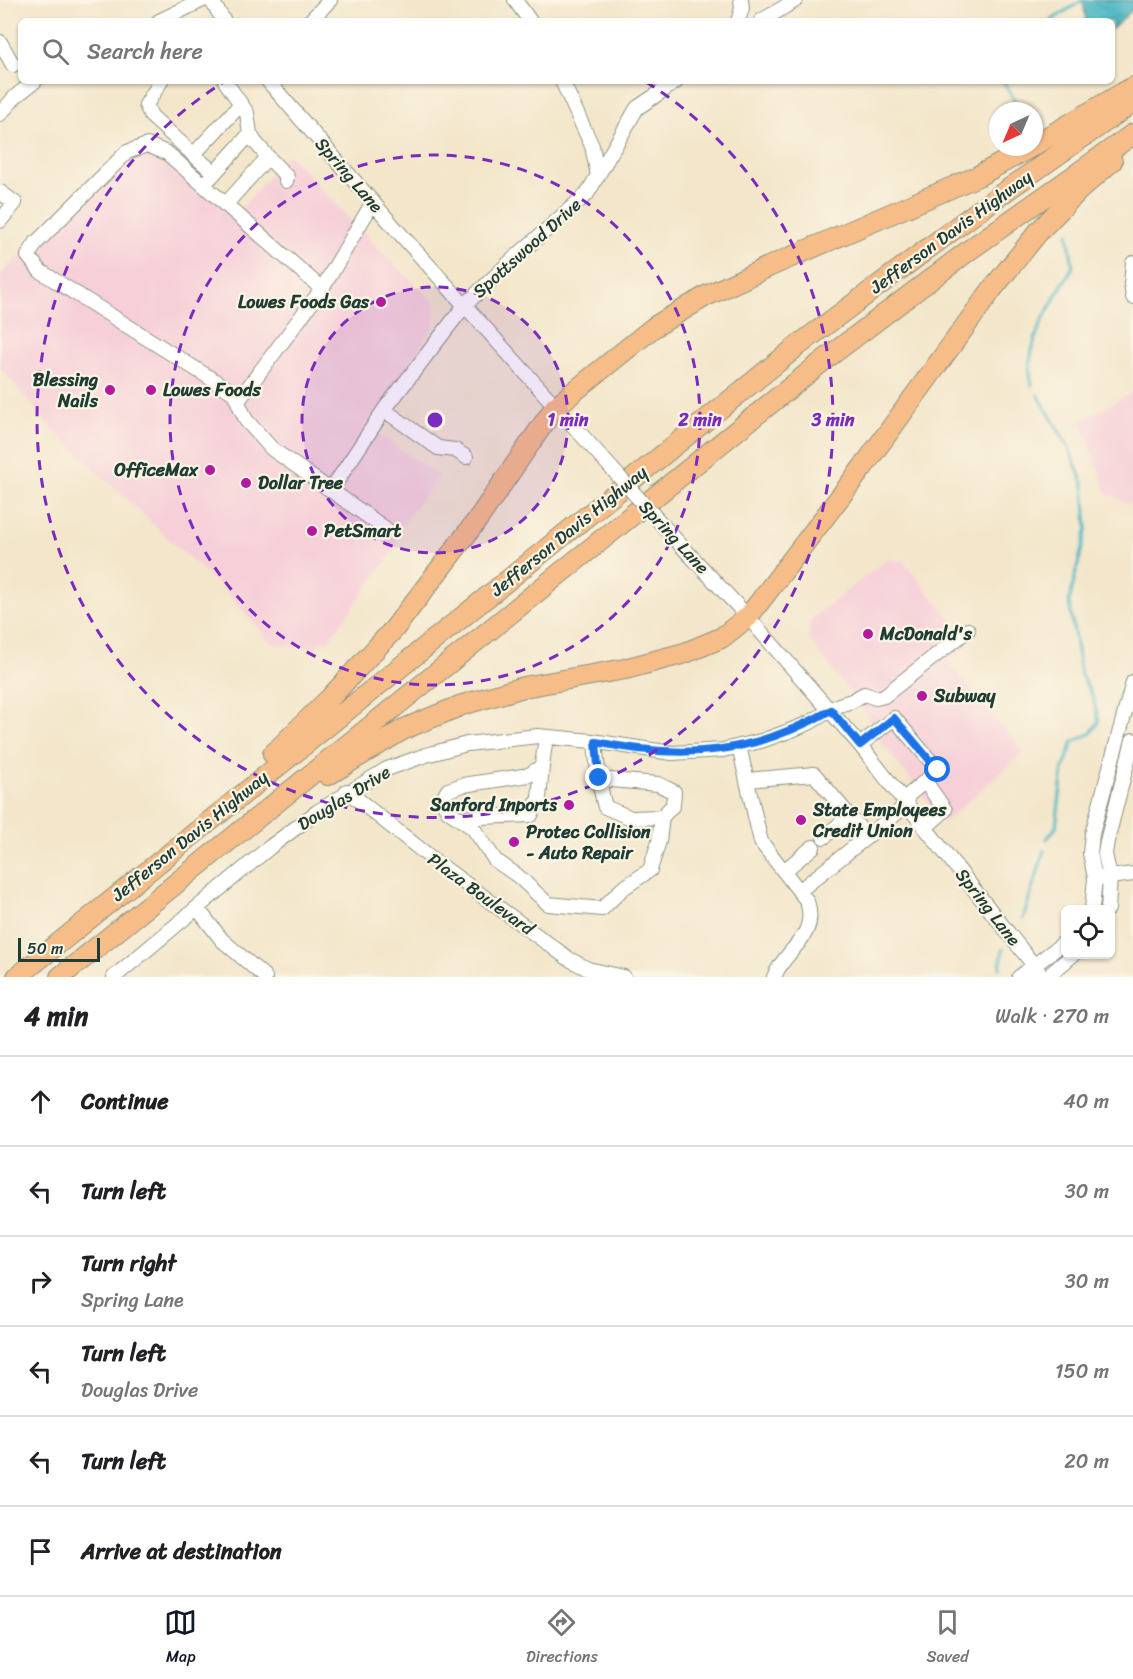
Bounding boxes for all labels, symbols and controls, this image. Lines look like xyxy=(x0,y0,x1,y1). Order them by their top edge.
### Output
search box xyxy=(18,18,1115,84)
text: Search here xyxy=(87,32,203,71)
icon: search xyxy=(39,35,72,68)
north arrow xyxy=(989,102,1043,156)
street label: Spring Lane xyxy=(307,130,392,221)
street label: Jefferson Davis Highway xyxy=(862,161,1040,303)
street label: Spottswood Drive xyxy=(465,190,589,306)
place label: Lowes Foods Gas xyxy=(238,286,370,318)
marker: Lowes Foods Gas xyxy=(374,295,388,309)
place label: Blessing Nails xyxy=(33,364,99,417)
place label: Lowes Foods xyxy=(163,374,261,406)
marker: Blessing Nails xyxy=(103,383,117,397)
marker: Lowes Foods xyxy=(144,383,158,397)
text: 1 min xyxy=(548,404,589,436)
text: 2 min xyxy=(677,404,722,436)
text: 3 min xyxy=(810,404,855,436)
centre of rings xyxy=(425,410,445,430)
place label: OfficeMax xyxy=(114,454,199,486)
street label: Jefferson Davis Highway xyxy=(482,457,655,605)
marker: OfficeMax xyxy=(203,463,217,477)
place label: Dollar Tree xyxy=(258,467,344,499)
marker: Dollar Tree xyxy=(239,476,253,490)
street label: Spring Lane xyxy=(631,492,717,582)
place label: PetSmart xyxy=(324,515,402,547)
marker: PetSmart xyxy=(305,524,319,538)
place label: McDonald's xyxy=(879,618,973,650)
marker: McDonald's xyxy=(861,627,875,641)
place label: Subway xyxy=(933,680,996,712)
marker: Subway xyxy=(915,689,929,703)
street label: Douglas Drive xyxy=(291,756,397,840)
route start xyxy=(924,756,950,782)
street label: Jefferson Davis Highway xyxy=(103,762,276,910)
route end xyxy=(585,764,611,790)
place label: Sanford Inports xyxy=(429,789,558,821)
place label: State Employees Credit Union xyxy=(812,794,947,847)
marker: Sanford Inports xyxy=(562,798,576,812)
marker: State Employees Credit Union xyxy=(794,813,808,827)
place label: Protec Collision - Auto Repair xyxy=(526,816,651,869)
marker: Protec Collision - Auto Repair xyxy=(507,835,521,849)
street label: Plaza Boulevard xyxy=(421,844,543,945)
street label: Spring Lane xyxy=(947,861,1029,954)
map controls xyxy=(1061,905,1115,959)
button: locate xyxy=(1061,905,1115,959)
text: 50 m xyxy=(27,934,63,963)
scale bar xyxy=(18,935,100,962)
text: 4 min xyxy=(24,993,88,1039)
text: Walk · 270 m xyxy=(995,999,1109,1034)
text: Continue xyxy=(81,1082,169,1121)
text: 40 m xyxy=(1063,1084,1109,1119)
icon: ahead xyxy=(24,1085,57,1118)
text: Turn left xyxy=(81,1172,166,1211)
text: 30 m xyxy=(1065,1174,1109,1209)
icon: left xyxy=(24,1175,57,1208)
text: Turn right xyxy=(81,1244,176,1283)
text: 30 m xyxy=(1065,1264,1109,1299)
icon: right xyxy=(24,1265,57,1298)
text: Spring Lane xyxy=(81,1283,184,1318)
text: Turn left xyxy=(81,1334,166,1373)
text: 150 m xyxy=(1055,1354,1109,1389)
icon: left xyxy=(24,1355,57,1388)
text: Douglas Drive xyxy=(81,1373,198,1408)
text: Turn left xyxy=(81,1442,166,1481)
text: 20 m xyxy=(1064,1444,1109,1479)
icon: left xyxy=(24,1445,57,1478)
text: Arrive at destination xyxy=(81,1532,282,1571)
icon: arrive xyxy=(24,1535,57,1568)
tab: Map xyxy=(164,1606,197,1671)
tab: Directions xyxy=(526,1606,598,1671)
tab: Saved xyxy=(926,1606,969,1671)

